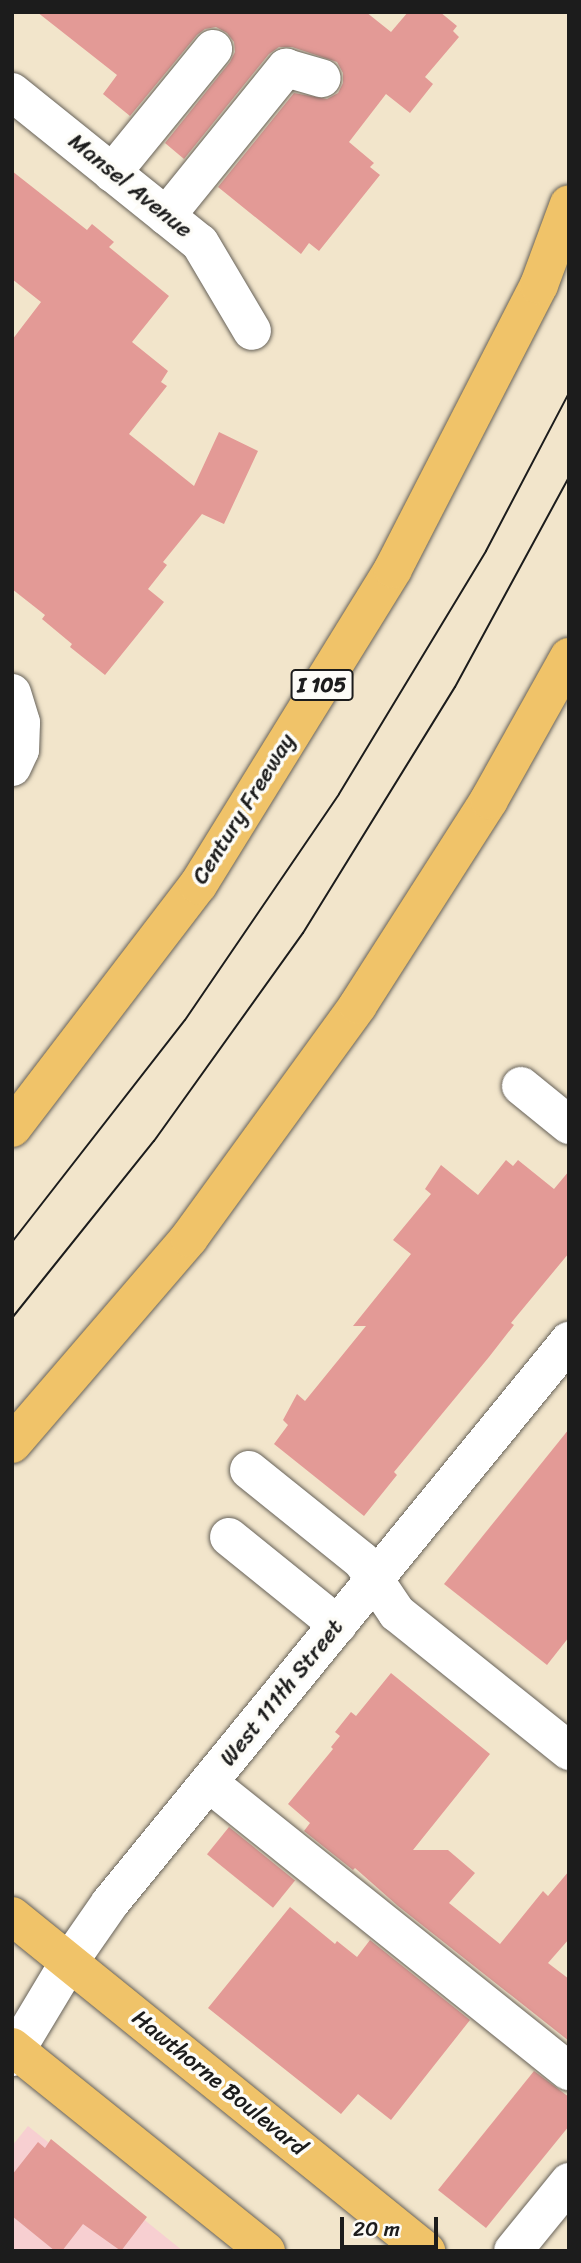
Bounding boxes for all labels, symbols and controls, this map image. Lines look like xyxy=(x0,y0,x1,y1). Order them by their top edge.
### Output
street label: Mansel Avenue xyxy=(63,128,197,244)
road number: I 105 xyxy=(290,668,354,702)
street label: Century Freeway xyxy=(186,728,302,890)
street label: West 111th Street xyxy=(214,1614,350,1772)
street label: Hawthorne Boulevard xyxy=(126,2004,312,2162)
scale bar xyxy=(343,2204,441,2248)
text: 20 m xyxy=(353,2210,400,2248)

